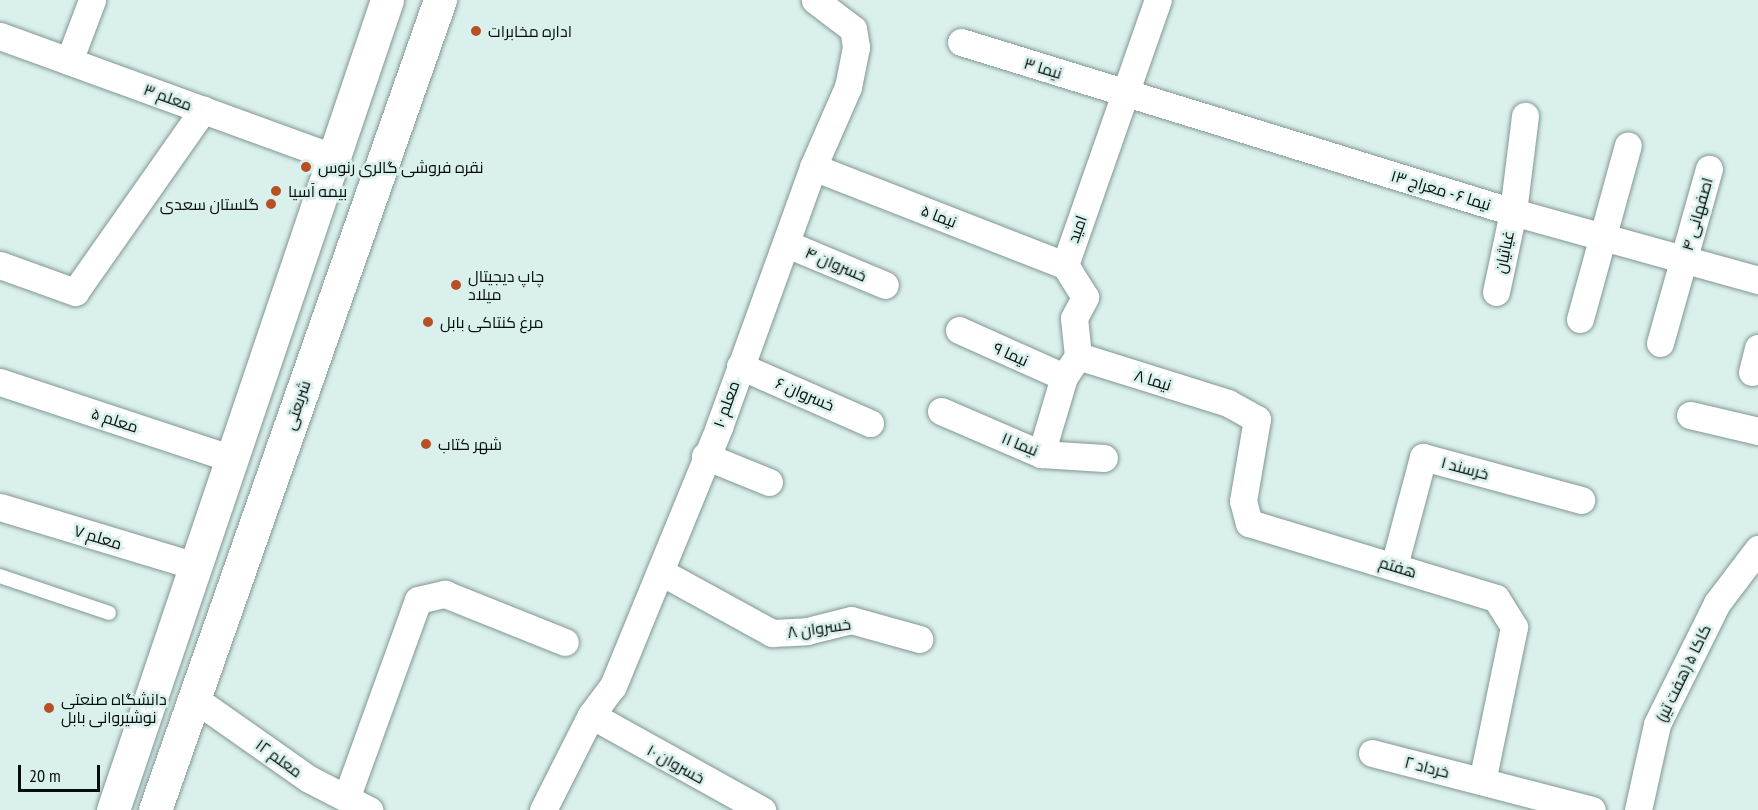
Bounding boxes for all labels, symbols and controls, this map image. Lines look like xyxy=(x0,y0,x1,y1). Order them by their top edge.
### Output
place label: اداره مخابرات xyxy=(488,21,572,41)
marker: اداره مخابرات xyxy=(469,24,483,38)
street label: نیما ۳ xyxy=(1022,53,1064,83)
street label: معلم ۳ xyxy=(141,79,195,115)
place label: نقره فروشی گالری رنوس xyxy=(318,157,484,177)
marker: نقره فروشی گالری رنوس xyxy=(299,160,313,174)
street label: نیما ۶ - معراج ۱۳ xyxy=(1388,165,1494,215)
street label: اصفهانی ۴ xyxy=(1677,175,1717,253)
place label: بیمه آسیا xyxy=(288,181,347,201)
marker: بیمه آسیا xyxy=(269,184,283,198)
place label: گلستان سعدی xyxy=(160,194,259,214)
marker: گلستان سعدی xyxy=(264,197,278,211)
street label: نیما ۵ xyxy=(918,200,960,232)
street label: امید xyxy=(1063,213,1091,245)
street label: غیاثیان xyxy=(1490,229,1518,275)
street label: خسروان ۴ xyxy=(802,242,870,286)
place label: چاپ دیجیتال میلاد xyxy=(468,266,544,304)
marker: چاپ دیجیتال میلاد xyxy=(449,278,463,292)
place label: مرغ کنتاکی بابل xyxy=(440,312,543,332)
marker: مرغ کنتاکی بابل xyxy=(421,315,435,329)
street label: نیما ۹ xyxy=(991,338,1031,370)
street label: نیما ۸ xyxy=(1132,365,1174,395)
street label: خسروان ۶ xyxy=(773,373,837,415)
street label: شریعتی xyxy=(280,378,314,432)
street label: معلم ۱۰ xyxy=(709,378,743,430)
street label: معلم ۵ xyxy=(89,403,141,437)
street label: نیما ۱۱ xyxy=(999,428,1041,460)
place label: شهر کتاب xyxy=(438,434,502,454)
marker: شهر کتاب xyxy=(419,437,433,451)
street label: خرسند ۱ xyxy=(1439,452,1491,484)
street label: معلم ۷ xyxy=(72,521,124,553)
street label: هفتم xyxy=(1377,552,1419,582)
street label: خسروان ۸ xyxy=(786,614,852,642)
street label: کاکا ۵ (هفت تیر) xyxy=(1651,621,1715,725)
place label: دانشگاه صنعتی نوشیروانی بابل xyxy=(61,689,167,727)
marker: دانشگاه صنعتی نوشیروانی بابل xyxy=(42,701,56,715)
street label: معلم ۱۲ xyxy=(252,735,306,781)
street label: خسروان ۱۰ xyxy=(644,740,708,788)
street label: خرداد ۲ xyxy=(1403,752,1451,782)
scale bar xyxy=(21,753,104,791)
text: 20 m xyxy=(29,764,61,787)

